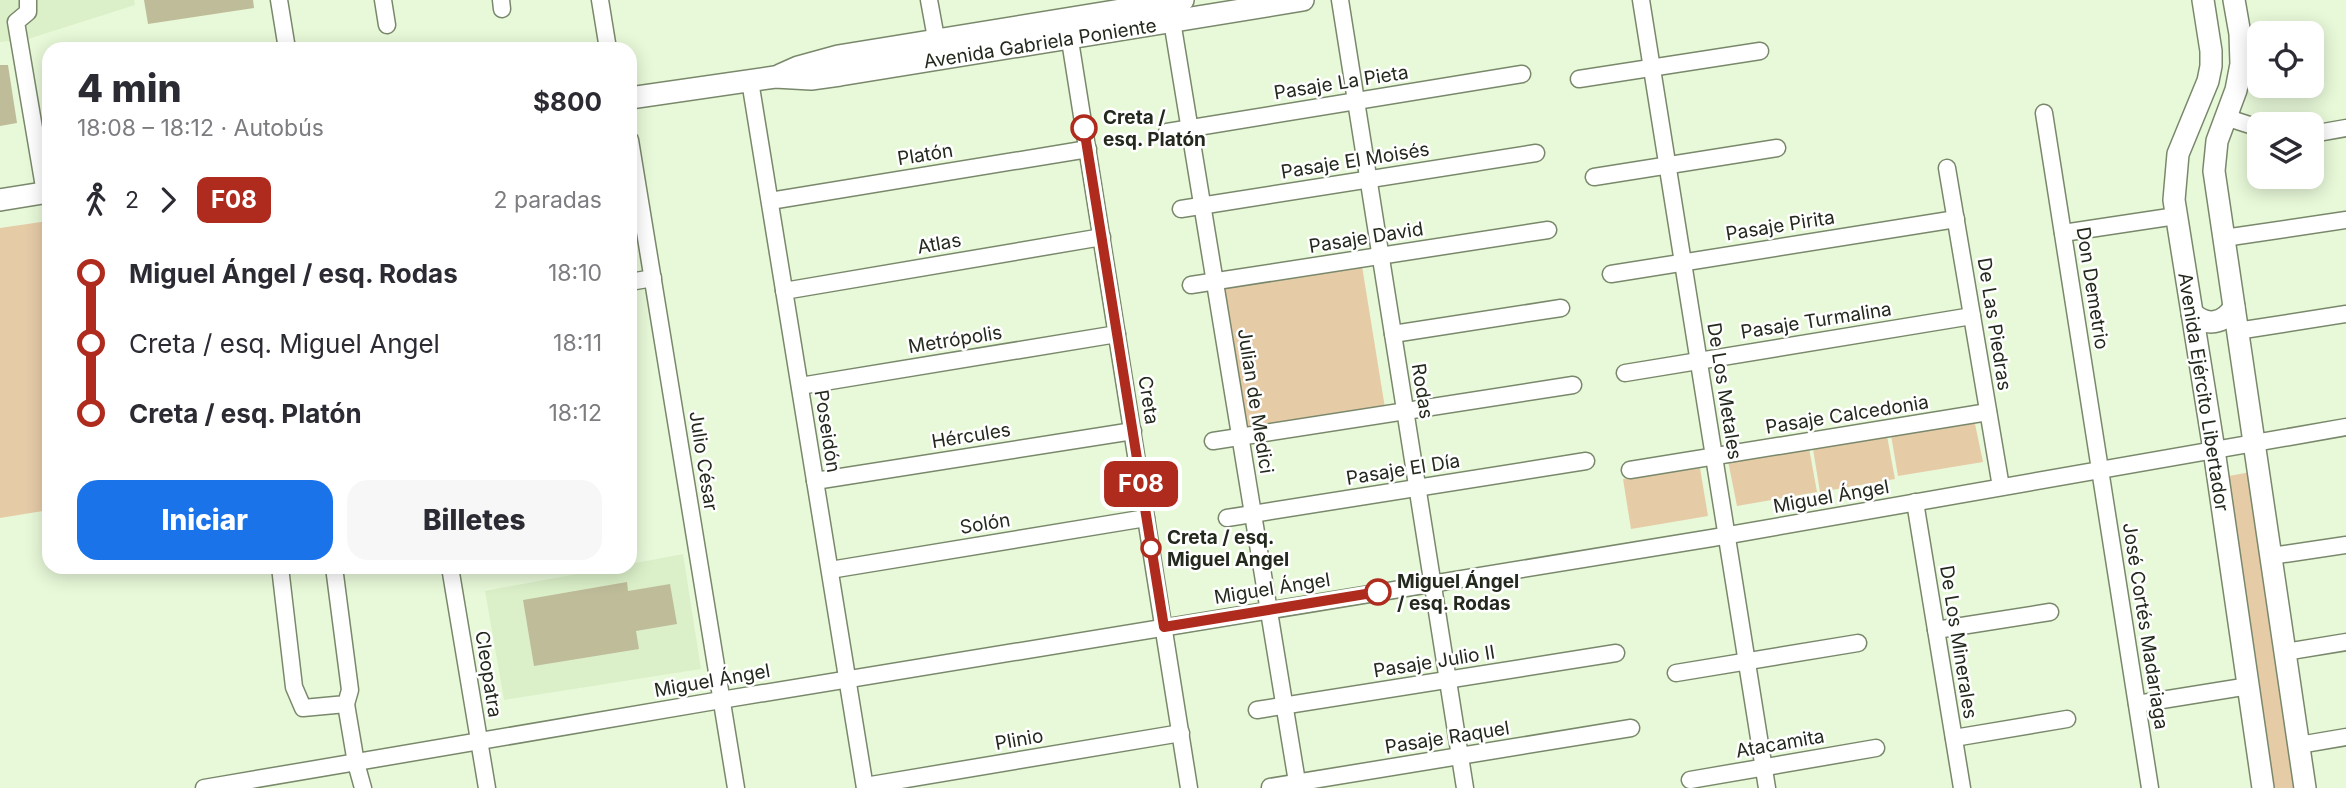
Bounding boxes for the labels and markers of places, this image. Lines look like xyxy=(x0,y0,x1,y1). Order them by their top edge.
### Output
place label: Creta / esq. Platón xyxy=(1103,106,1206,151)
marker: Creta / esq. Platón xyxy=(1071,115,1097,141)
place label: Creta / esq. Miguel Angel xyxy=(1167,526,1289,571)
marker: Creta / esq. Miguel Angel xyxy=(1141,538,1161,558)
place label: Miguel Ángel / esq. Rodas xyxy=(1397,570,1519,615)
marker: Miguel Ángel / esq. Rodas xyxy=(1365,579,1391,605)

